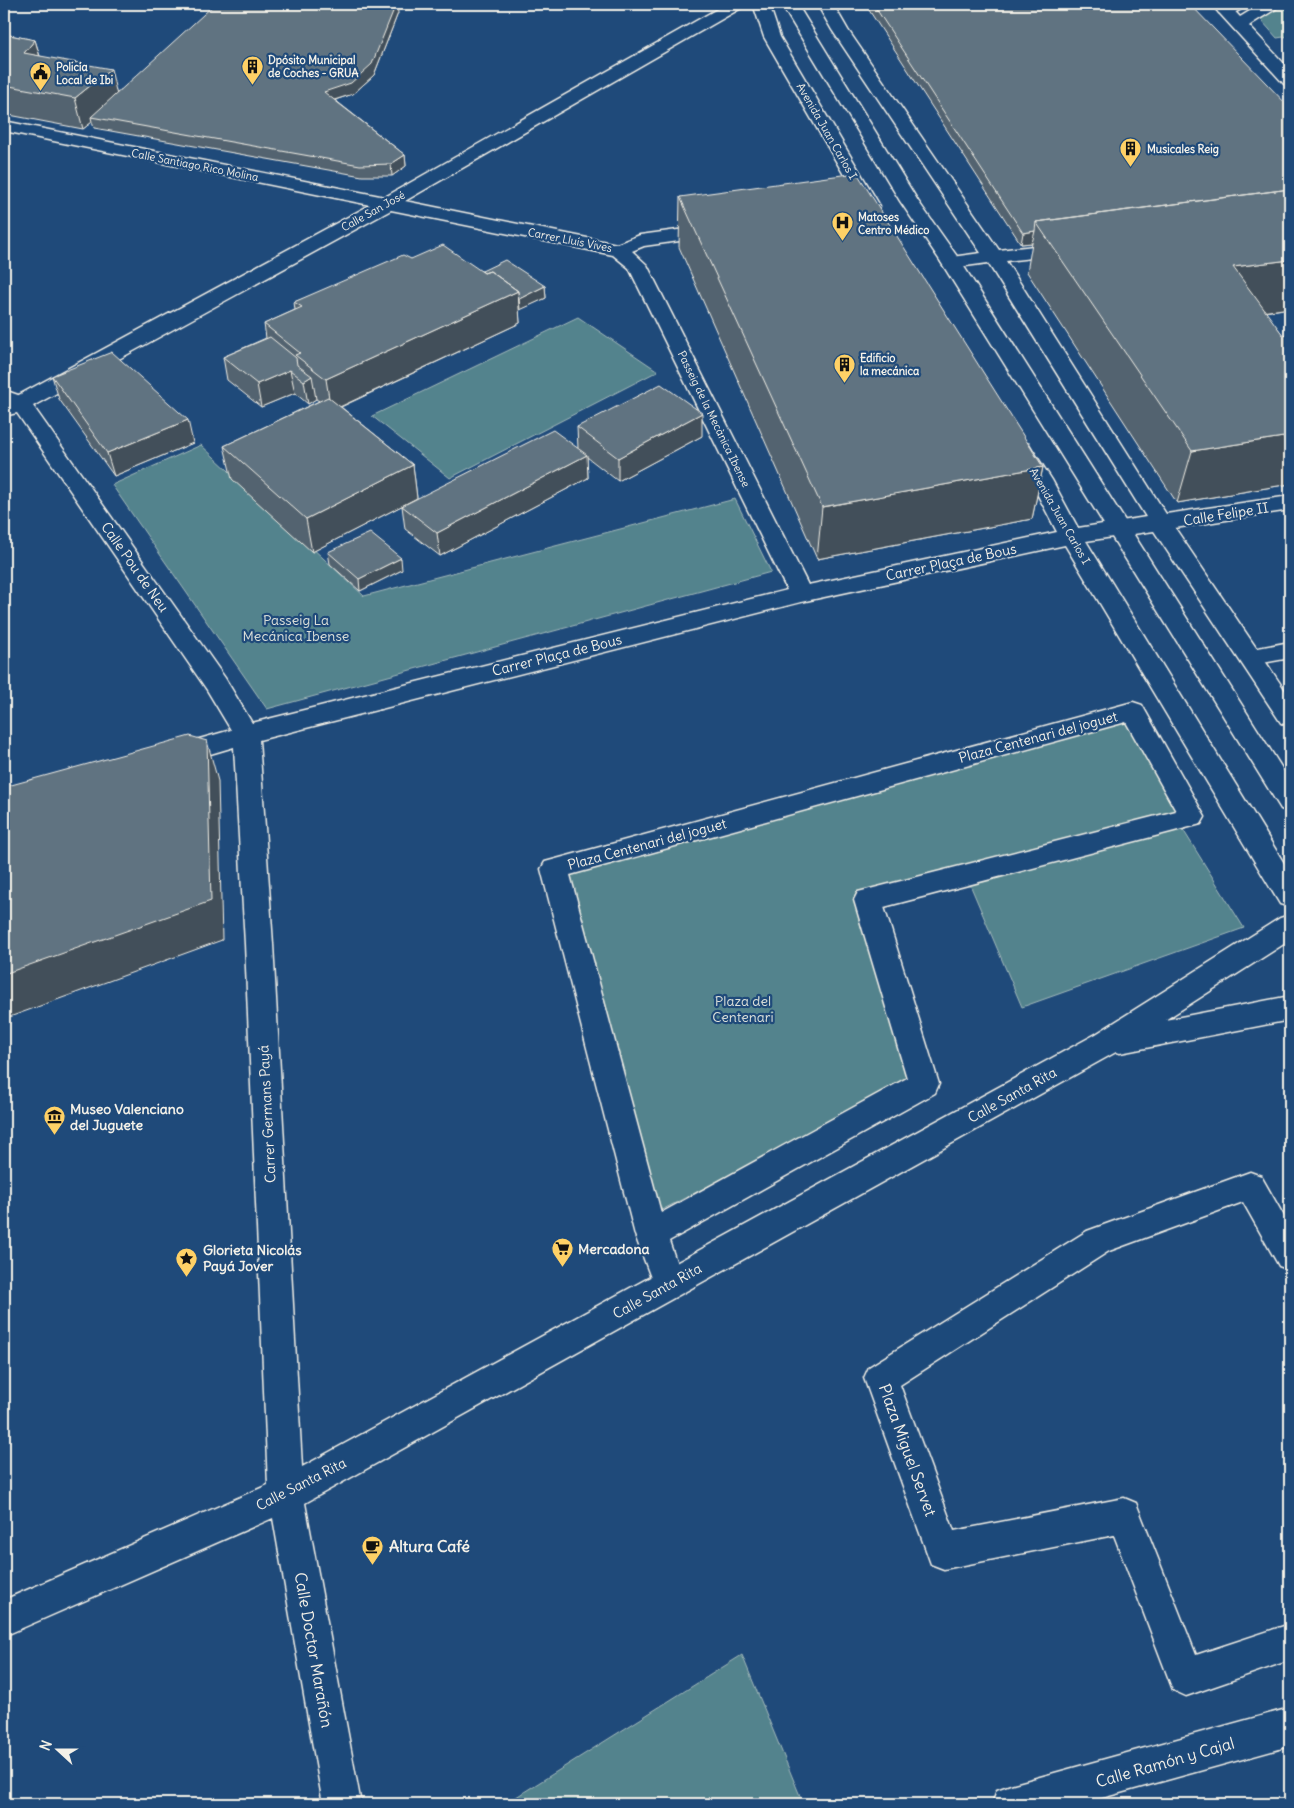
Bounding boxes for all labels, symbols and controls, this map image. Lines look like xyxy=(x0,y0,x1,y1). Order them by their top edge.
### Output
place label: Dpósito Municipal de Coches - GRUA xyxy=(268,53,359,80)
building icon: Dpósito Municipal de Coches - GRUA xyxy=(240,54,264,85)
place label: Policía Local de Ibi xyxy=(56,60,113,87)
public building icon: Policía Local de Ibi xyxy=(28,61,52,92)
street label: Avenida Juan Carlos I xyxy=(794,80,860,182)
building icon: Musicales Reig xyxy=(1119,137,1143,168)
place label: Musicales Reig xyxy=(1147,142,1219,157)
street label: Calle Santiago Rico Molina xyxy=(130,146,260,184)
street label: Calle San José xyxy=(339,188,407,234)
place label: Matoses Centro Médico xyxy=(858,210,929,237)
hospital icon: Matoses Centro Médico xyxy=(830,211,854,242)
street label: Carrer Lluís Vives xyxy=(527,225,613,255)
street label: Passeig de la Mecànica Ibense xyxy=(675,349,753,490)
place label: Edificio la mecánica xyxy=(860,351,920,378)
building icon: Edificio la mecánica xyxy=(832,352,856,383)
street label: Avenida Juan Carlos I xyxy=(1027,465,1093,567)
street label: Calle Felipe II xyxy=(1182,498,1270,530)
street label: Calle Pou de Neu xyxy=(97,518,173,616)
street label: Carrer Plaça de Bous xyxy=(884,539,1018,585)
park label: Passeig La Mecánica Ibense xyxy=(243,611,349,645)
street label: Carrer Plaça de Bous xyxy=(490,630,624,680)
street label: Plaza Centenari del joguet xyxy=(957,707,1120,767)
street label: Plaza Centenari del joguet xyxy=(566,814,729,874)
park label: Plaza del Centenari xyxy=(712,992,774,1026)
street label: Carrer Germans Payá xyxy=(254,1045,280,1183)
street label: Calle Santa Rita xyxy=(964,1063,1060,1127)
place label: Museo Valenciano del Juguete xyxy=(70,1100,184,1134)
museum icon: Museo Valenciano del Juguete xyxy=(42,1105,66,1136)
supermarket icon: Mercadona xyxy=(550,1237,574,1268)
place label: Mercadona xyxy=(578,1240,650,1258)
place label: Glorieta Nicolás Payá Jover xyxy=(203,1241,302,1275)
place icon: Glorieta Nicolás Payá Jover xyxy=(175,1246,199,1277)
street label: Calle Santa Rita xyxy=(609,1259,705,1323)
street label: Plaza Miguel Servet xyxy=(875,1381,941,1519)
street label: Calle Santa Rita xyxy=(253,1454,349,1514)
cafe icon: Altura Café xyxy=(361,1534,385,1565)
place label: Altura Café xyxy=(389,1536,470,1556)
street label: Calle Doctor Marañón xyxy=(290,1571,338,1729)
north arrow xyxy=(32,1726,82,1776)
street label: Calle Ramón y Cajal xyxy=(1093,1733,1237,1791)
text: N xyxy=(36,1738,56,1753)

